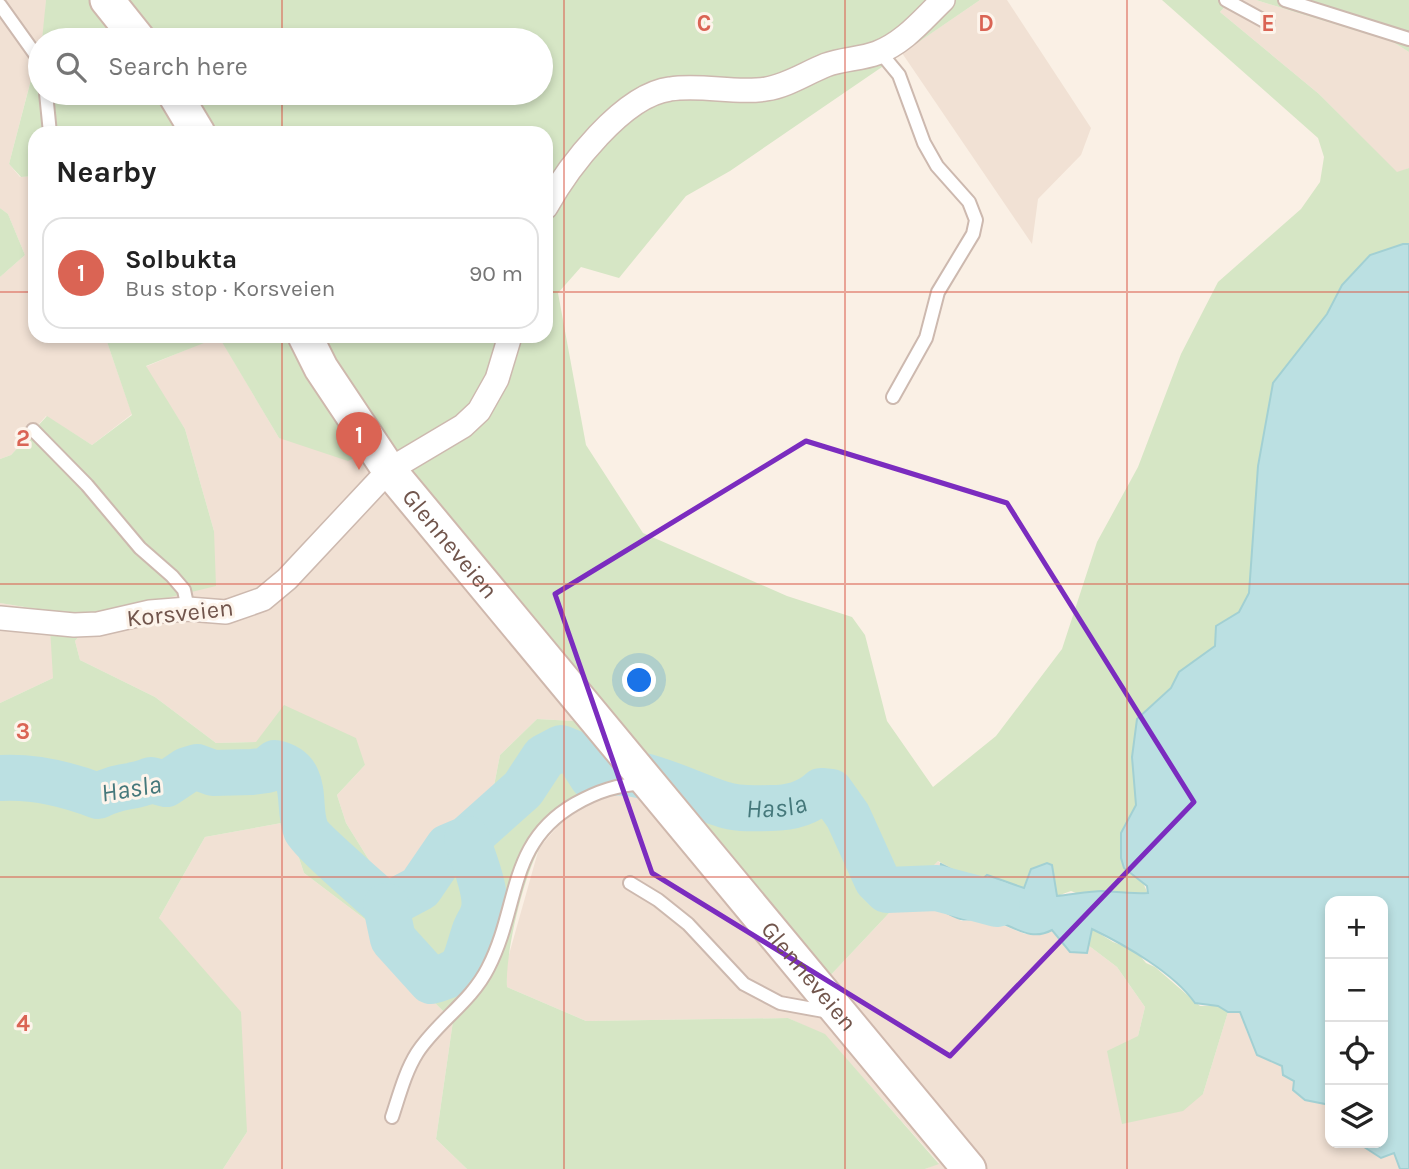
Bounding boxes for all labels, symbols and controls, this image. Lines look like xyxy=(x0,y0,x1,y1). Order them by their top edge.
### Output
text: C xyxy=(697,10,711,37)
text: D xyxy=(978,10,994,37)
text: E xyxy=(1261,10,1275,37)
search box xyxy=(28,28,553,105)
icon: search xyxy=(52,48,90,86)
text: Search here xyxy=(108,51,248,82)
text: Nearby xyxy=(56,154,156,190)
text: Solbukta xyxy=(125,244,237,275)
text: 1 xyxy=(77,260,85,287)
text: 90 m xyxy=(469,260,523,287)
text: Bus stop · Korsveien xyxy=(125,275,335,302)
pin: 1 xyxy=(336,412,382,470)
text: 2 xyxy=(16,425,30,452)
street label: Glenneveien xyxy=(396,483,504,604)
street label: Korsveien xyxy=(125,593,235,633)
your location xyxy=(622,663,656,697)
text: 3 xyxy=(16,718,30,745)
water label: Hasla xyxy=(99,768,163,809)
water label: Hasla xyxy=(746,787,811,824)
map controls xyxy=(1325,896,1388,1148)
button: + xyxy=(1325,896,1388,959)
street label: Glenneveien xyxy=(755,916,863,1037)
button: − xyxy=(1325,959,1388,1022)
text: 4 xyxy=(16,1010,30,1037)
button: locate xyxy=(1325,1022,1388,1085)
button: layers xyxy=(1325,1085,1388,1148)

